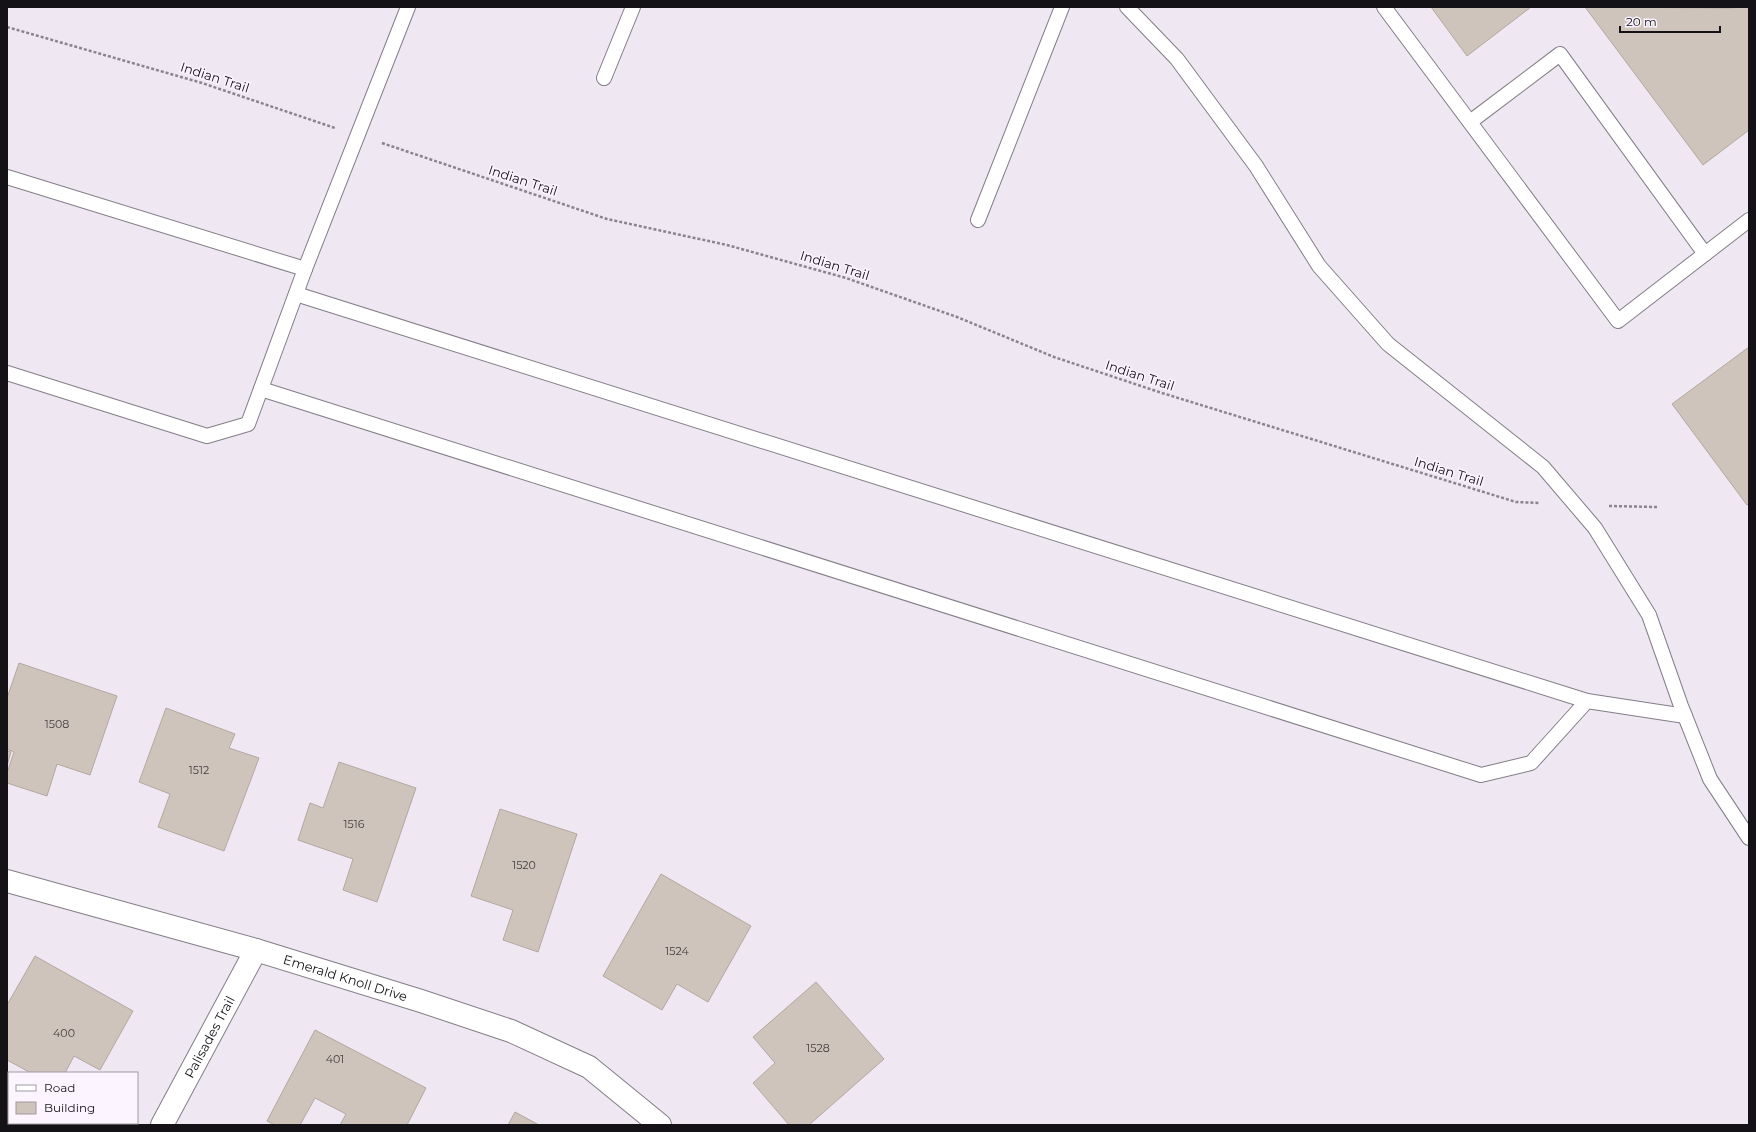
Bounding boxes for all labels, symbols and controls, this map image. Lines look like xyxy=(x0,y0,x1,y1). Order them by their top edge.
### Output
scale bar xyxy=(1620,8,1720,34)
text: 20 m xyxy=(1626,14,1657,29)
street label: Indian Trail xyxy=(179,58,251,96)
street label: Indian Trail xyxy=(487,161,559,199)
street label: Indian Trail xyxy=(798,247,872,283)
street label: Indian Trail xyxy=(1104,356,1176,394)
street label: Indian Trail xyxy=(1412,453,1486,489)
house number: 1508 xyxy=(45,717,69,731)
house number: 1512 xyxy=(189,763,209,777)
house number: 1516 xyxy=(344,817,365,831)
house number: 1520 xyxy=(512,858,536,872)
house number: 1524 xyxy=(665,944,689,958)
street label: Emerald Knoll Drive xyxy=(281,951,410,1004)
street label: Palisades Trail xyxy=(181,993,238,1081)
house number: 400 xyxy=(53,1026,75,1040)
house number: 1528 xyxy=(806,1041,830,1055)
house number: 401 xyxy=(326,1052,344,1066)
legend xyxy=(8,1072,138,1124)
text: Road xyxy=(44,1080,75,1095)
text: Building xyxy=(44,1100,95,1115)

